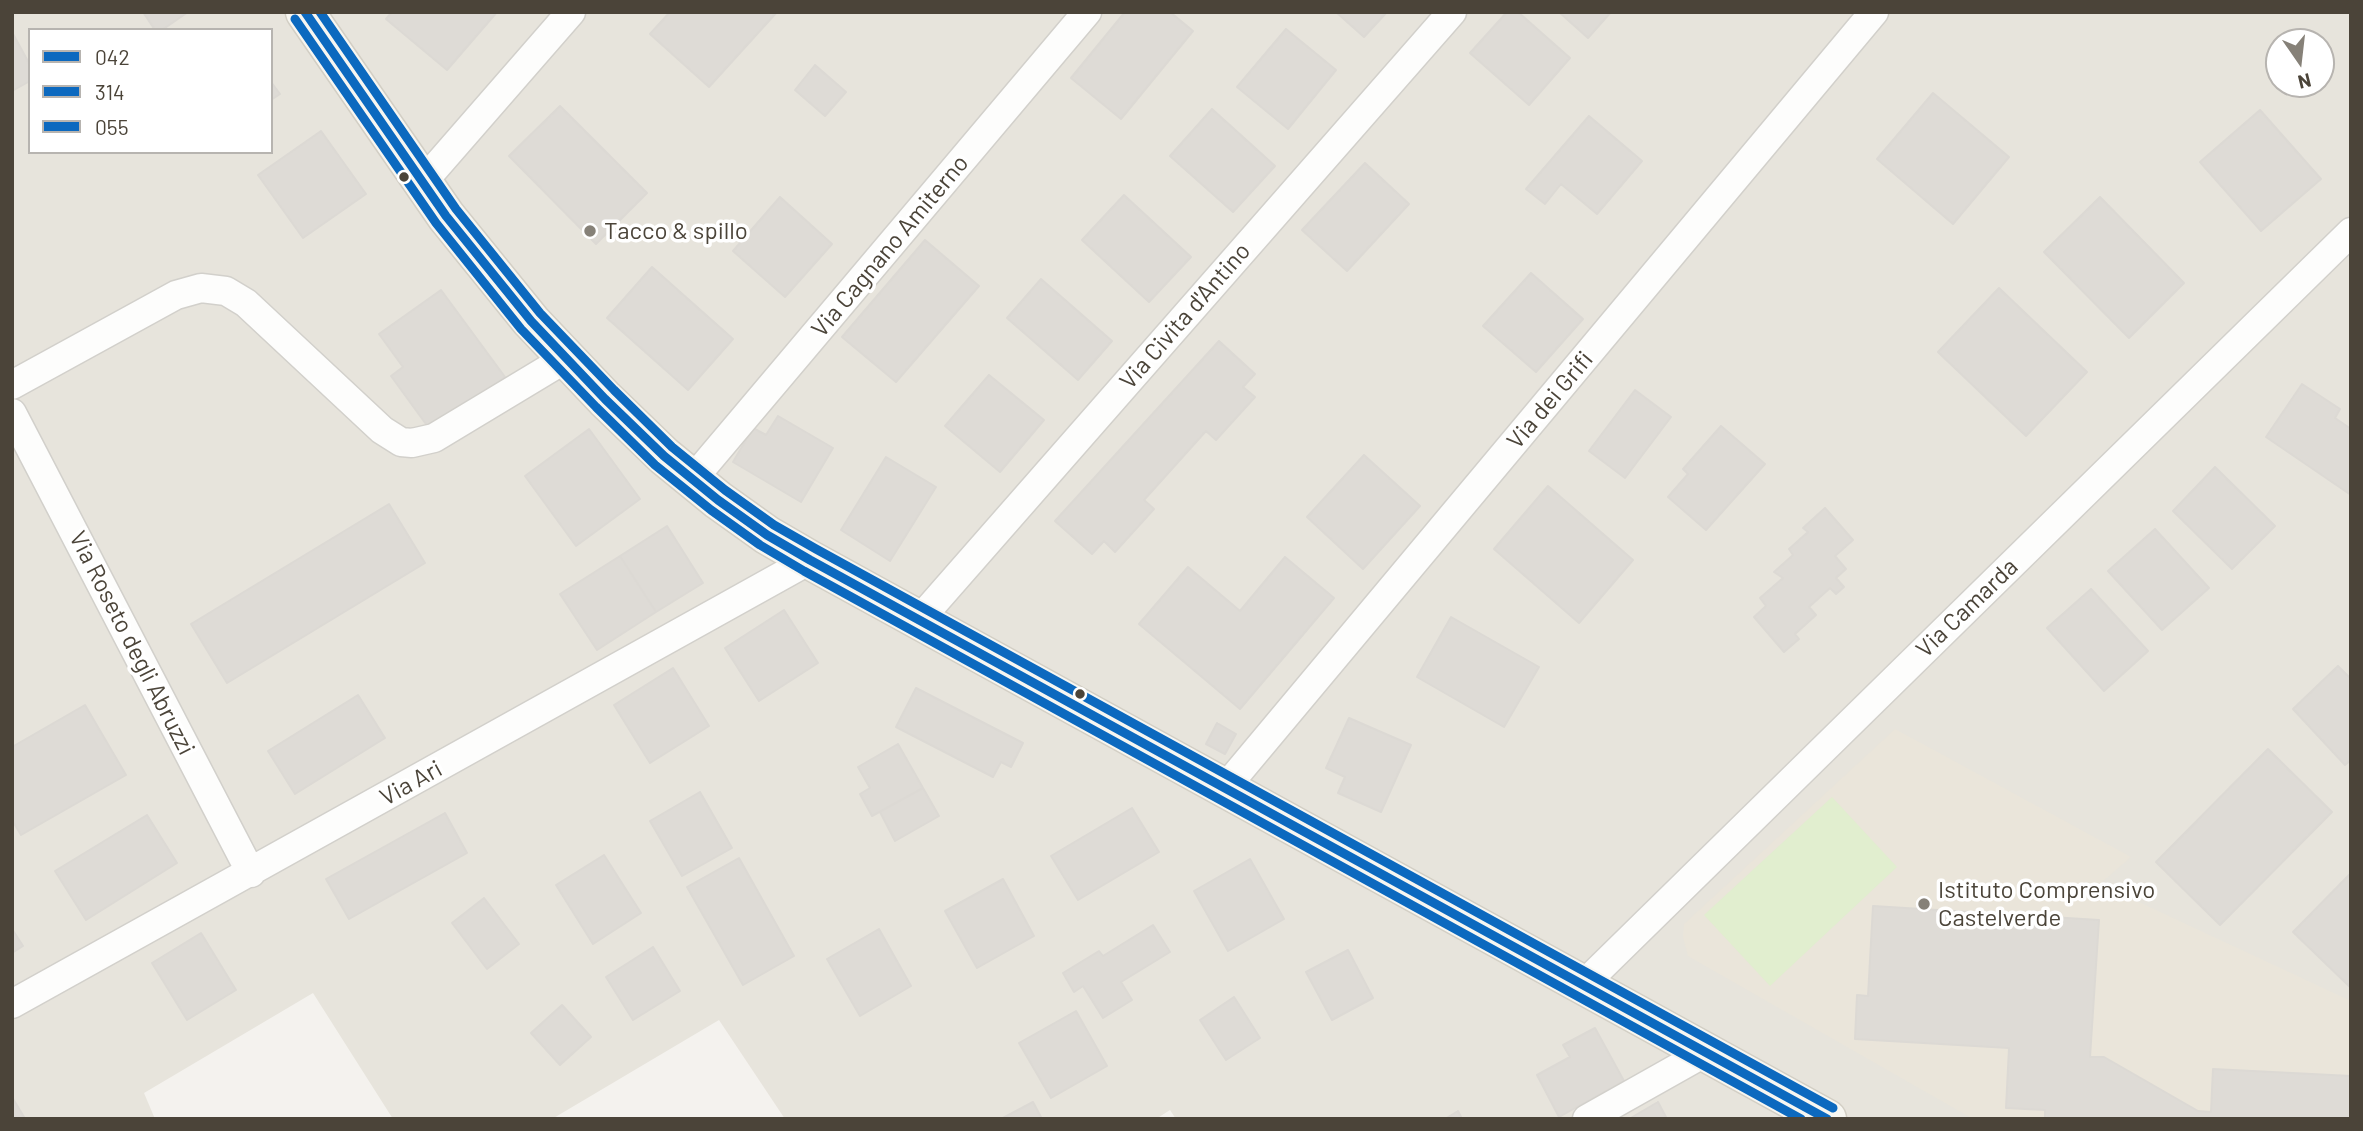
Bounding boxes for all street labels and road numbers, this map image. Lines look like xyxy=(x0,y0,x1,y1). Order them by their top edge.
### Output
street label: Via Cagnano Amiterno xyxy=(805,149,975,343)
street label: Via Civita d'Antino xyxy=(1114,237,1256,395)
street label: Via dei Grifi xyxy=(1501,345,1599,455)
street label: Via Roseto degli Abruzzi xyxy=(63,526,201,760)
street label: Via Camarda xyxy=(1910,552,2024,664)
street label: Via Ari xyxy=(375,754,447,812)

